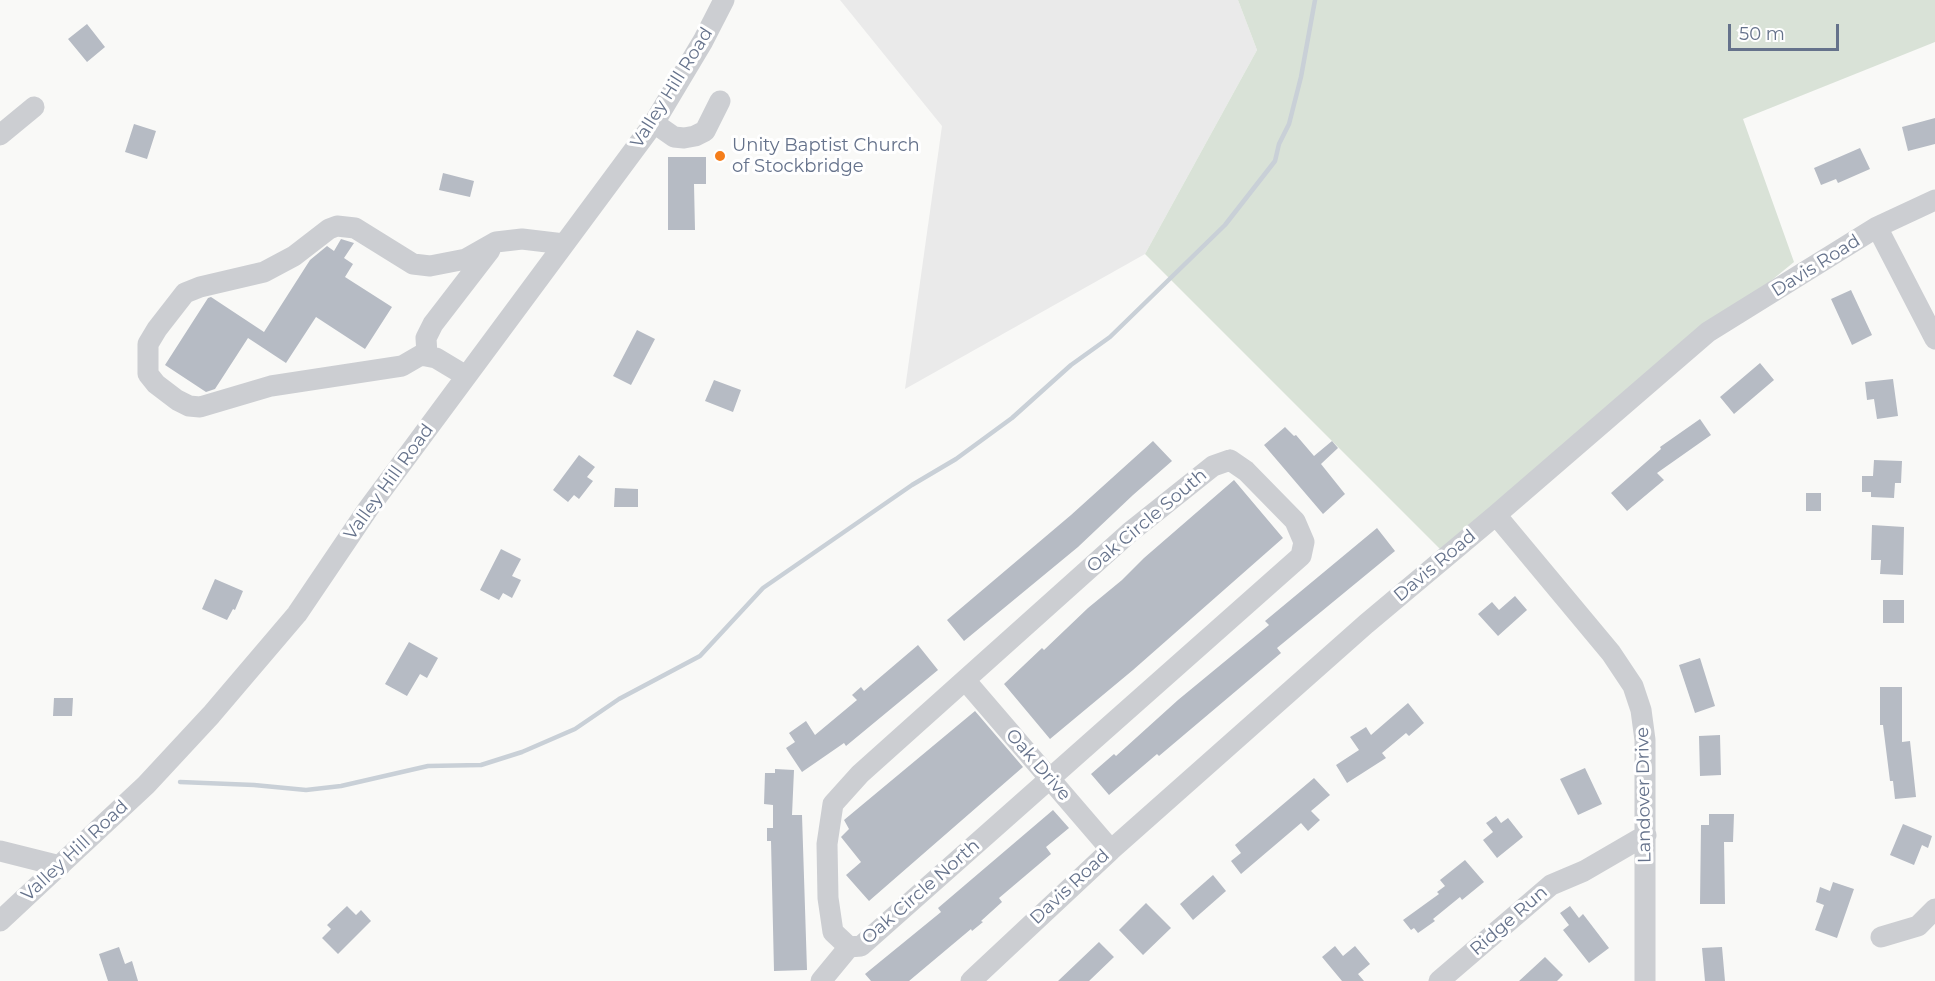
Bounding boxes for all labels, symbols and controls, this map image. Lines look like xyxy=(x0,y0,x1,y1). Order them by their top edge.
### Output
scale bar xyxy=(1731,12,1842,50)
text: 50 m xyxy=(1739,23,1785,45)
street label: Valley Hill Road xyxy=(626,24,718,152)
place label: Unity Baptist Church of Stockbridge xyxy=(732,135,920,178)
marker: Unity Baptist Church of Stockbridge xyxy=(713,149,727,163)
street label: Davis Road xyxy=(1768,230,1864,302)
street label: Valley Hill Road xyxy=(340,420,438,544)
street label: Oak Circle South xyxy=(1083,464,1211,578)
street label: Davis Road xyxy=(1390,525,1480,607)
street label: Oak Drive xyxy=(1001,725,1075,805)
street label: Landover Drive xyxy=(1632,727,1656,863)
street label: Valley Hill Road xyxy=(17,796,133,906)
street label: Oak Circle North xyxy=(858,835,984,949)
street label: Davis Road xyxy=(1026,845,1114,929)
street label: Ridge Run xyxy=(1466,882,1552,960)

